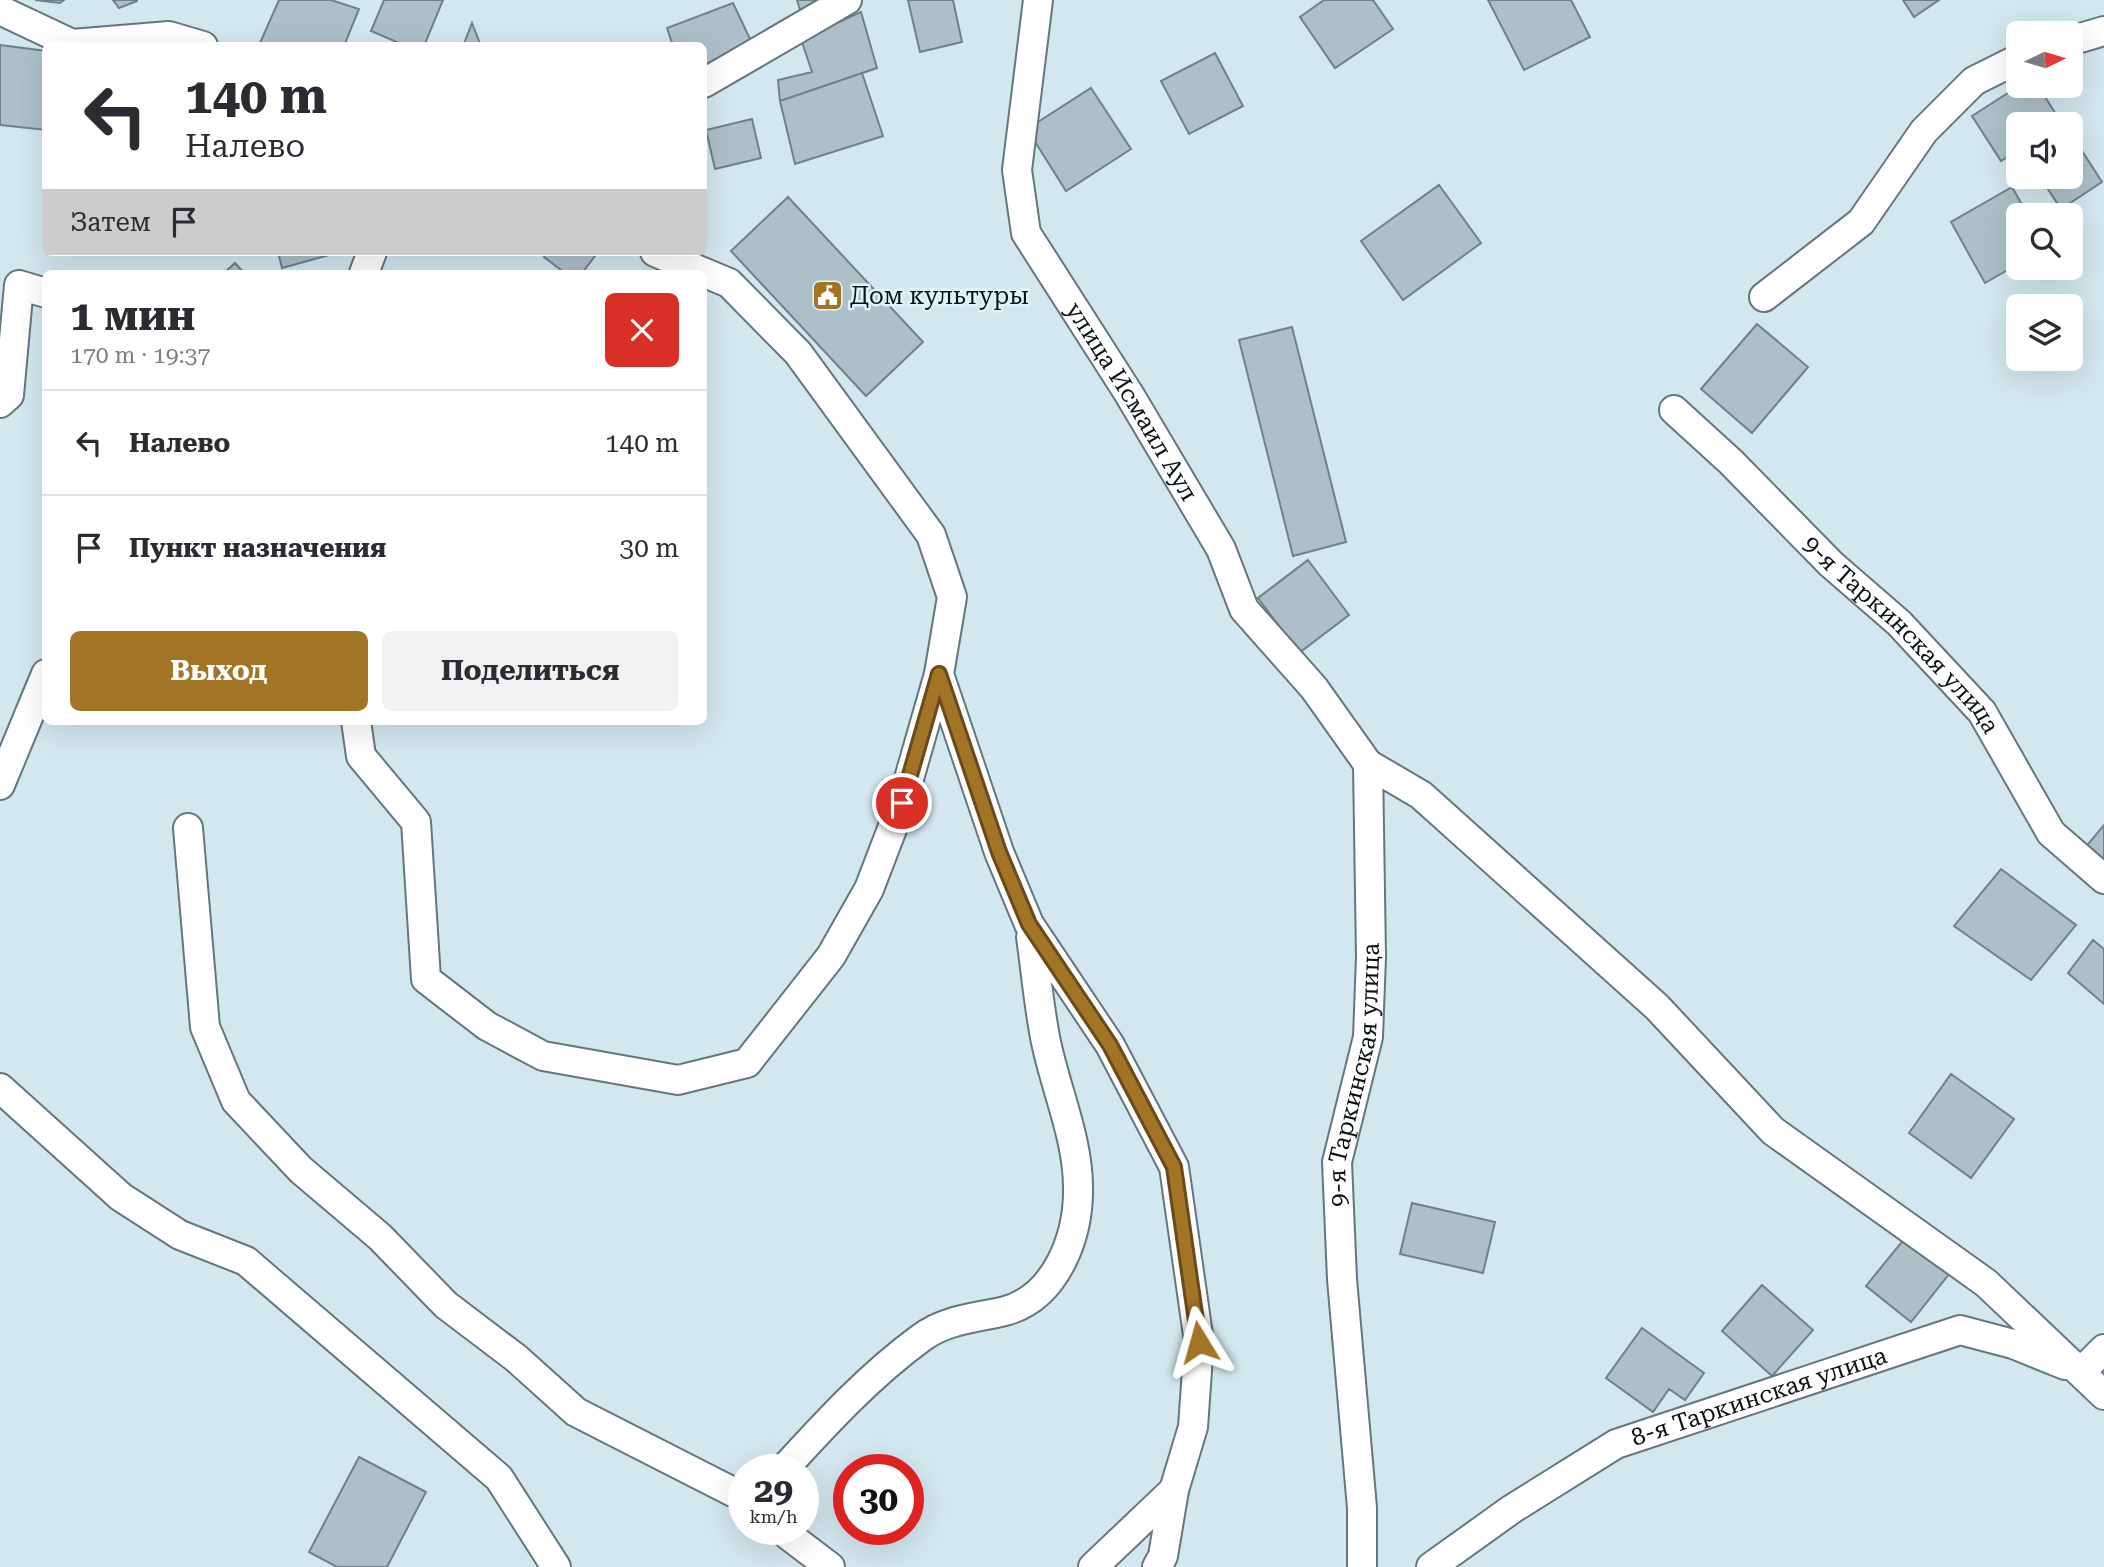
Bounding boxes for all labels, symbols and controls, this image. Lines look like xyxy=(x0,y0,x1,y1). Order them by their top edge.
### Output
north arrow xyxy=(2006,21,2082,98)
map controls xyxy=(2006,21,2083,371)
text: 140 m xyxy=(185,68,327,125)
icon: left xyxy=(70,70,161,161)
button: sound xyxy=(2006,112,2083,189)
text: Налево xyxy=(185,127,305,165)
icon: arrive xyxy=(165,203,203,241)
button: search xyxy=(2006,203,2083,280)
text: Затем xyxy=(70,207,151,237)
public building icon: Дом культуры xyxy=(810,279,844,313)
place label: Дом культуры xyxy=(850,282,1029,310)
text: 1 мин xyxy=(70,291,195,340)
button: close xyxy=(605,293,679,367)
button: layers xyxy=(2006,294,2083,371)
street label: улица Исмаил Аул xyxy=(1060,297,1203,506)
text: 170 m · 19:37 xyxy=(70,342,210,369)
icon: left xyxy=(70,424,108,462)
text: Налево xyxy=(129,428,230,458)
text: 140 m xyxy=(605,428,679,458)
icon: arrive xyxy=(70,529,108,567)
street label: 9-я Таркинская улица xyxy=(1797,530,2005,738)
text: Пункт назначения xyxy=(129,533,386,563)
text: 30 m xyxy=(620,533,679,563)
button: Выход xyxy=(70,631,368,711)
button: Поделиться xyxy=(382,631,679,711)
pin xyxy=(872,773,932,833)
icon: arrive xyxy=(883,784,921,822)
street label: 9-я Таркинская улица xyxy=(1323,943,1385,1207)
position arrow xyxy=(1162,1305,1236,1379)
street label: 8-я Таркинская улица xyxy=(1628,1341,1891,1452)
speed limit sign: 30 xyxy=(833,1454,924,1545)
text: 29 xyxy=(754,1470,793,1511)
text: km/h xyxy=(749,1506,798,1527)

